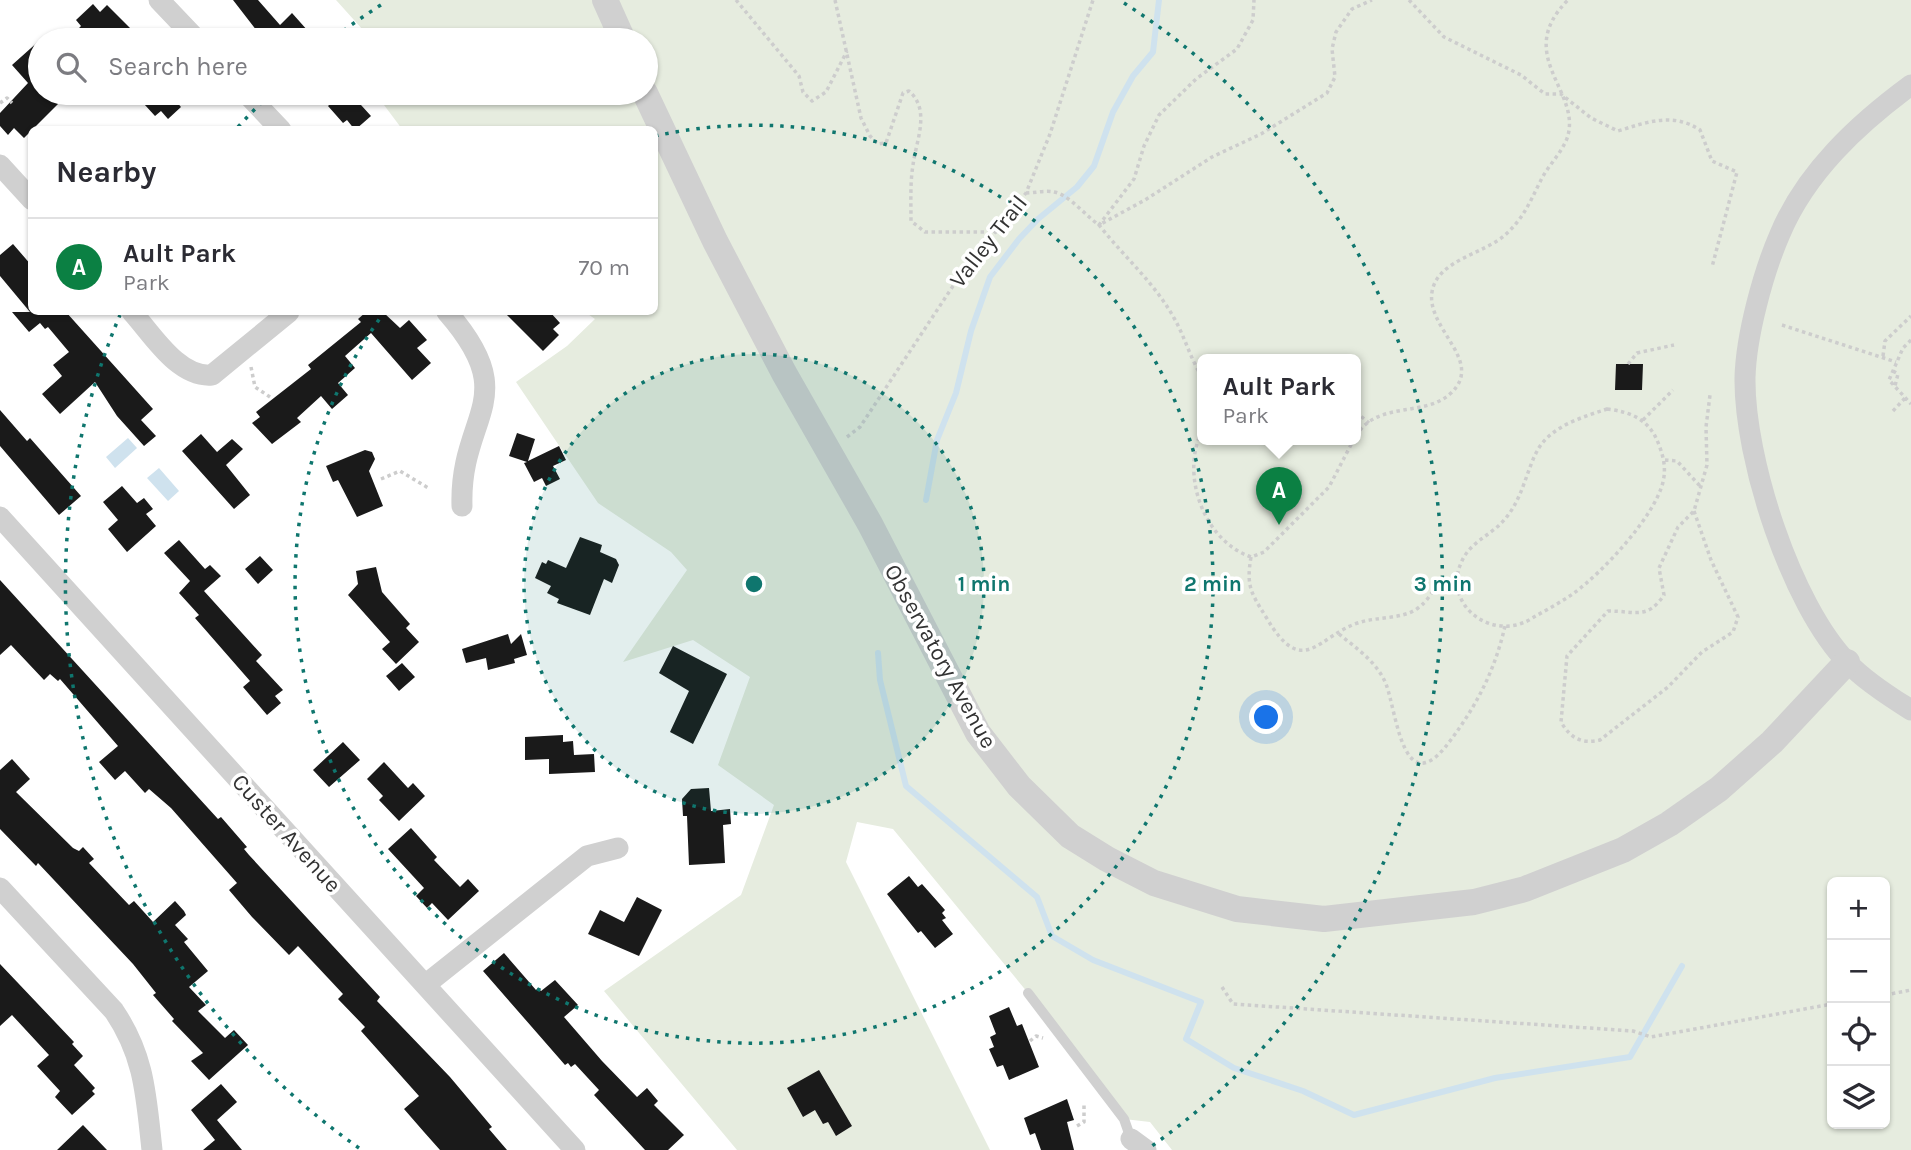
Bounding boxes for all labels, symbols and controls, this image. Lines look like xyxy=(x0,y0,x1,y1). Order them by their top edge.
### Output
search box xyxy=(28,28,658,105)
icon: search xyxy=(52,48,90,86)
text: Search here xyxy=(108,51,248,82)
text: Nearby xyxy=(56,154,156,190)
street label: Valley Trail xyxy=(944,190,1033,293)
text: Ault Park xyxy=(123,238,236,269)
text: A xyxy=(72,254,86,281)
text: 70 m xyxy=(579,254,630,281)
text: Park xyxy=(123,269,170,296)
popup xyxy=(1197,354,1361,445)
text: Ault Park xyxy=(1222,371,1336,402)
text: Park xyxy=(1222,402,1269,429)
pin: A xyxy=(1256,467,1302,525)
street label: Observatory Avenue xyxy=(879,559,1002,753)
centre of rings xyxy=(742,572,766,596)
text: 1 min xyxy=(958,572,1010,596)
text: 2 min xyxy=(1184,572,1242,596)
text: 3 min xyxy=(1414,572,1472,596)
your location xyxy=(1249,700,1283,734)
street label: Custer Avenue xyxy=(226,769,347,898)
map controls xyxy=(1827,877,1890,1129)
button: + xyxy=(1827,877,1890,940)
button: − xyxy=(1827,940,1890,1003)
button: locate xyxy=(1827,1003,1890,1066)
button: layers xyxy=(1827,1066,1890,1129)

